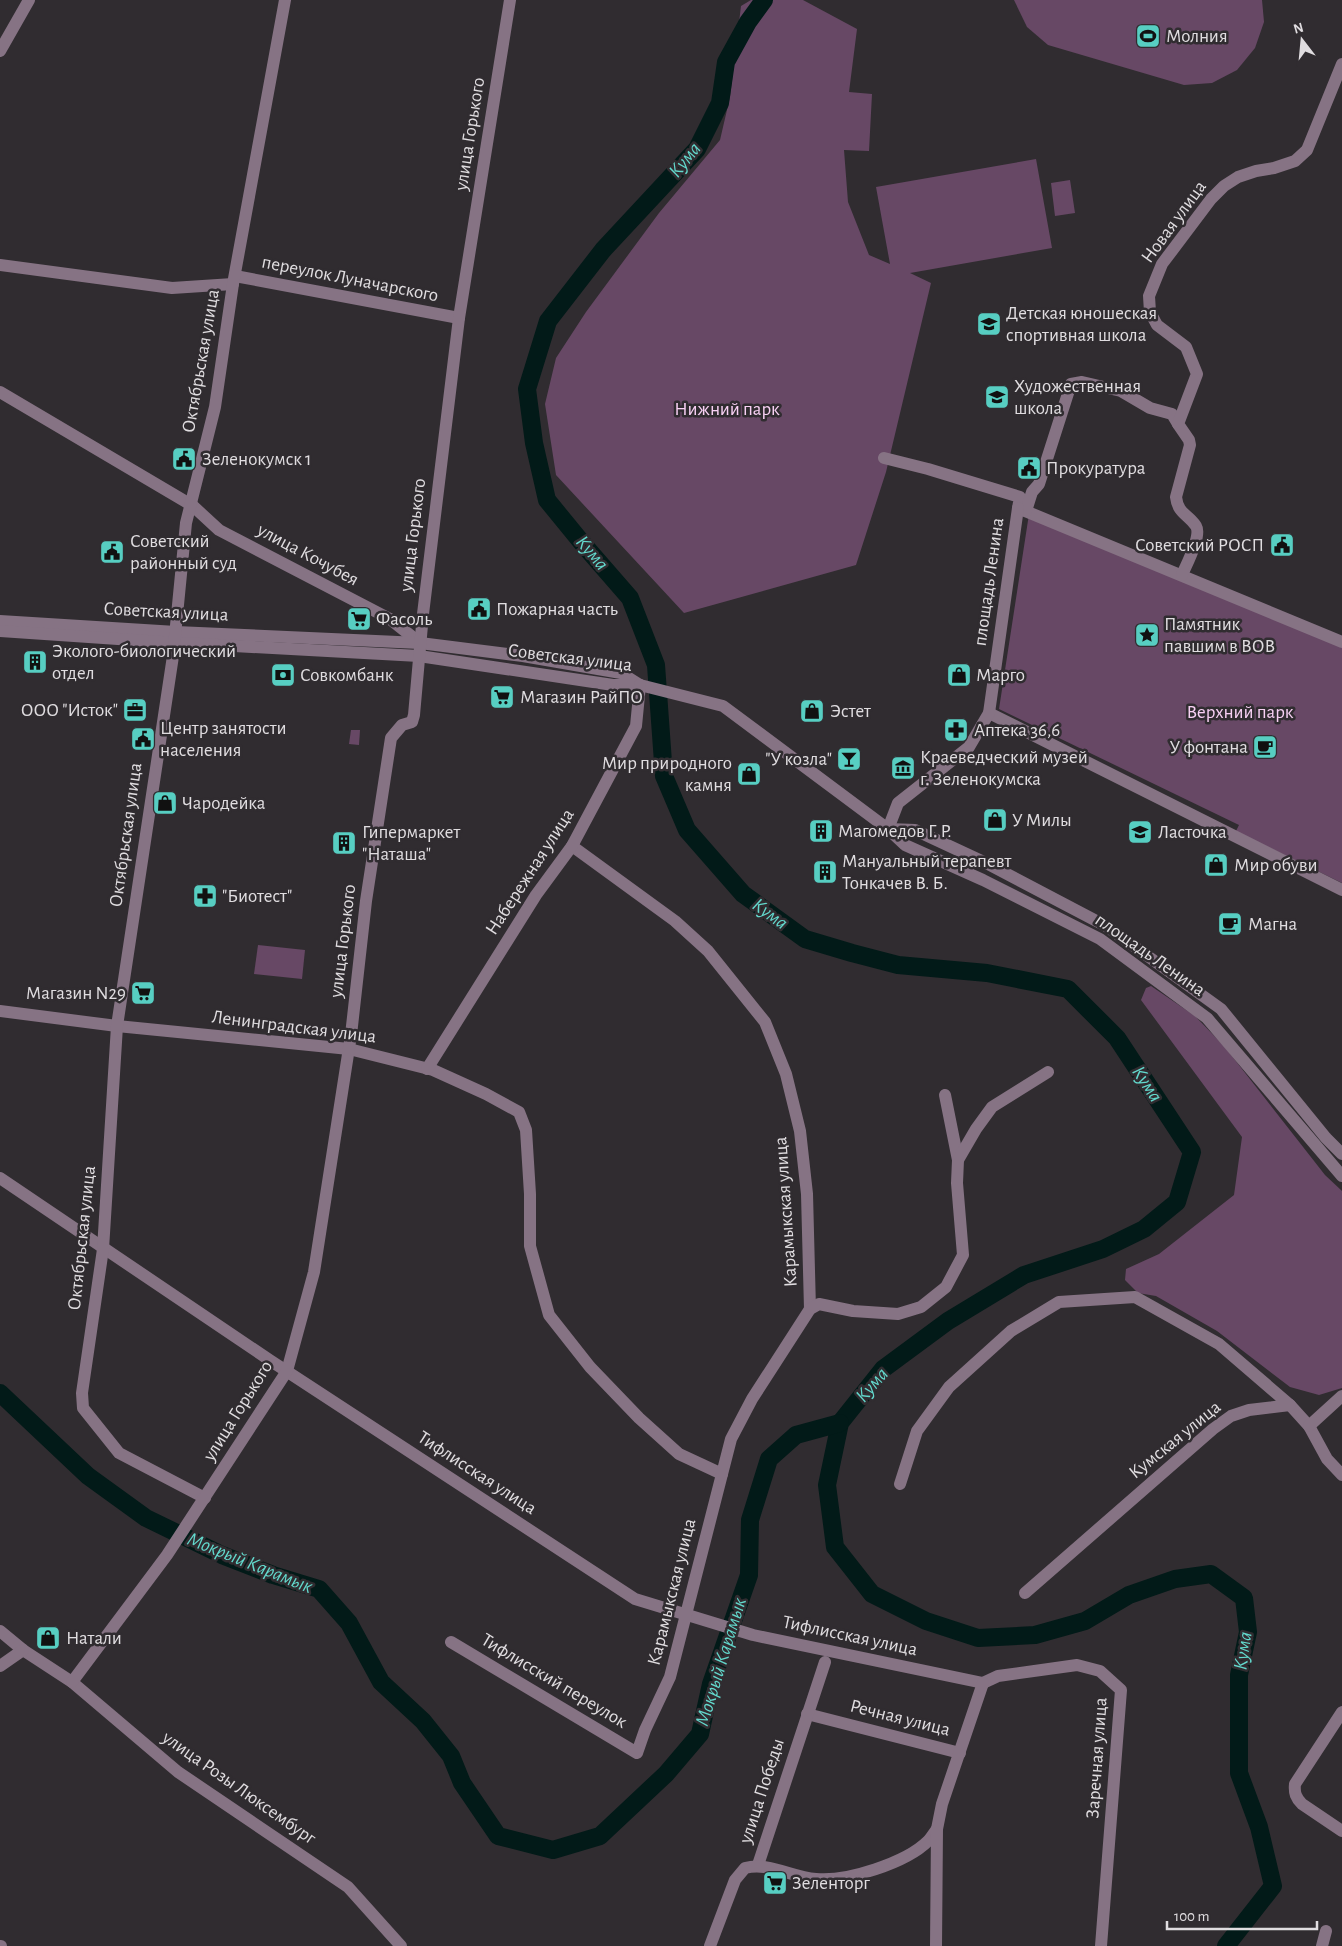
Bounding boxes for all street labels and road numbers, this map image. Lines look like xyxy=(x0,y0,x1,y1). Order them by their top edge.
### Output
street label: улица Горького xyxy=(452,76,488,193)
street label: Новая улица xyxy=(1138,177,1210,267)
street label: переулок Луначарского xyxy=(260,253,440,305)
street label: Октябрьская улица xyxy=(179,287,223,434)
street label: улица Горького xyxy=(396,477,429,594)
street label: площадь Ленина xyxy=(971,516,1007,647)
street label: улица Кочубея xyxy=(253,520,362,590)
street label: Советская улица xyxy=(103,599,229,625)
street label: Советская улица xyxy=(507,641,634,675)
street label: Октябрьская улица xyxy=(106,761,146,908)
street label: Набережная улица xyxy=(482,805,578,939)
street label: улица Горького xyxy=(326,883,359,1000)
street label: площадь Ленина xyxy=(1092,910,1209,1000)
street label: Ленинградская улица xyxy=(211,1007,378,1047)
street label: Карамыкская улица xyxy=(771,1136,801,1288)
street label: Октябрьская улица xyxy=(65,1164,99,1311)
street label: улица Горького xyxy=(199,1358,276,1465)
street label: Кумская улица xyxy=(1126,1397,1225,1483)
street label: Тифлисская улица xyxy=(414,1428,540,1518)
street label: Карамыкская улица xyxy=(645,1516,700,1667)
street label: Тифлисская улица xyxy=(781,1612,919,1660)
street label: Тифлисский переулок xyxy=(478,1630,630,1732)
street label: Речная улица xyxy=(848,1696,952,1740)
street label: Заречная улица xyxy=(1083,1697,1111,1819)
street label: улица Розы Люксембург xyxy=(158,1727,320,1848)
street label: улица Победы xyxy=(736,1736,788,1847)

